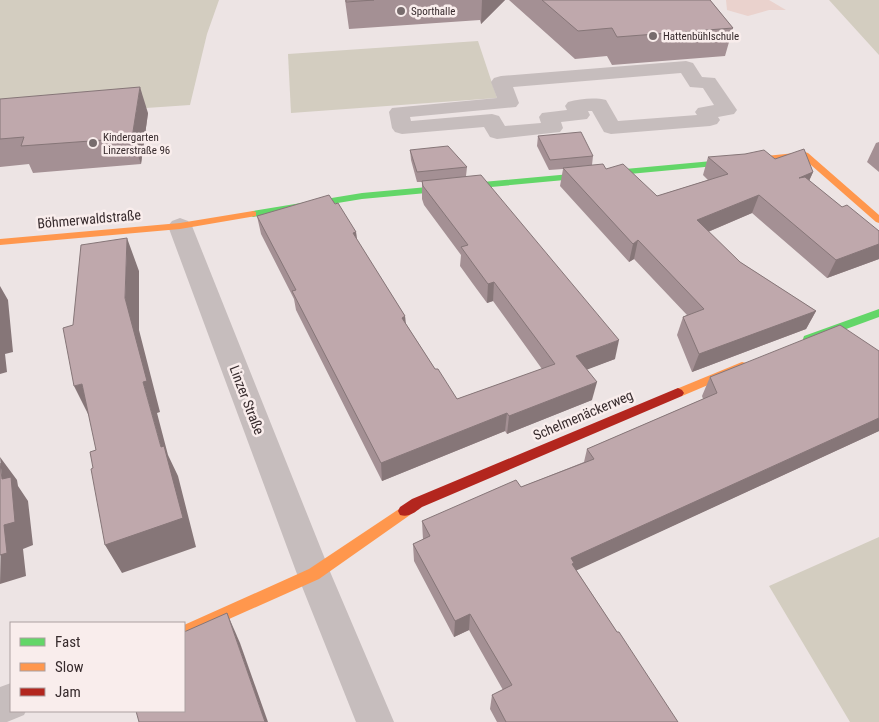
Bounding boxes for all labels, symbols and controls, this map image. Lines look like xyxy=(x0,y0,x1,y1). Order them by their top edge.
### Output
marker: Sporthalle xyxy=(395,5,407,17)
place label: Sporthalle xyxy=(411,5,455,18)
marker: Hattenbühlschule xyxy=(647,30,659,42)
place label: Hattenbühlschule xyxy=(663,30,739,43)
place label: Kindergarten Linzerstraße 96 xyxy=(103,131,170,157)
marker: Kindergarten Linzerstraße 96 xyxy=(87,137,99,149)
street label: Böhmerwaldstraße xyxy=(37,206,142,232)
street label: Linzer Straße xyxy=(227,363,268,437)
street label: Schelmenäckerweg xyxy=(531,387,635,443)
legend xyxy=(10,622,185,712)
text: Fast xyxy=(55,633,80,651)
text: Slow xyxy=(55,658,84,676)
text: Jam xyxy=(55,683,81,701)

